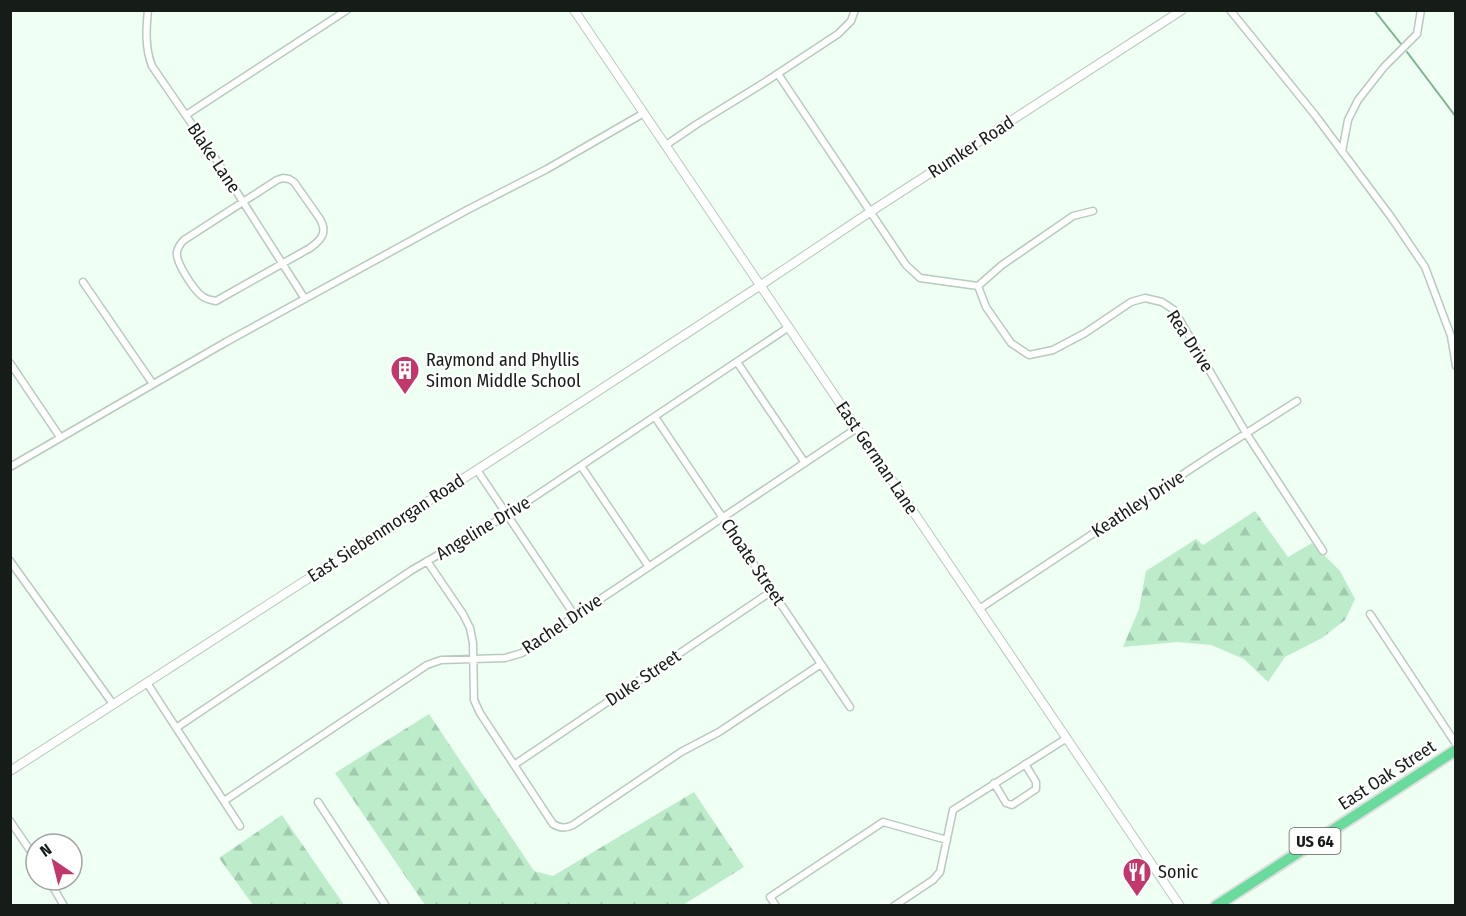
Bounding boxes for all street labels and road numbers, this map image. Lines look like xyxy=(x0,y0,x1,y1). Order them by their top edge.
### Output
street label: Rumker Road xyxy=(924,111,1018,183)
street label: Blake Lane xyxy=(183,119,245,197)
street label: Rea Drive xyxy=(1162,306,1218,376)
street label: East German Lane xyxy=(831,397,923,519)
street label: Keathley Drive xyxy=(1088,466,1189,542)
street label: East Siebenmorgan Road xyxy=(304,469,468,587)
street label: Angeline Drive xyxy=(432,491,534,565)
street label: Choate Street xyxy=(716,515,790,610)
street label: Rachel Drive xyxy=(518,589,606,659)
street label: Duke Street xyxy=(601,645,685,711)
street label: East Oak Street xyxy=(1334,735,1440,815)
road number: US 64 xyxy=(1290,828,1340,854)

